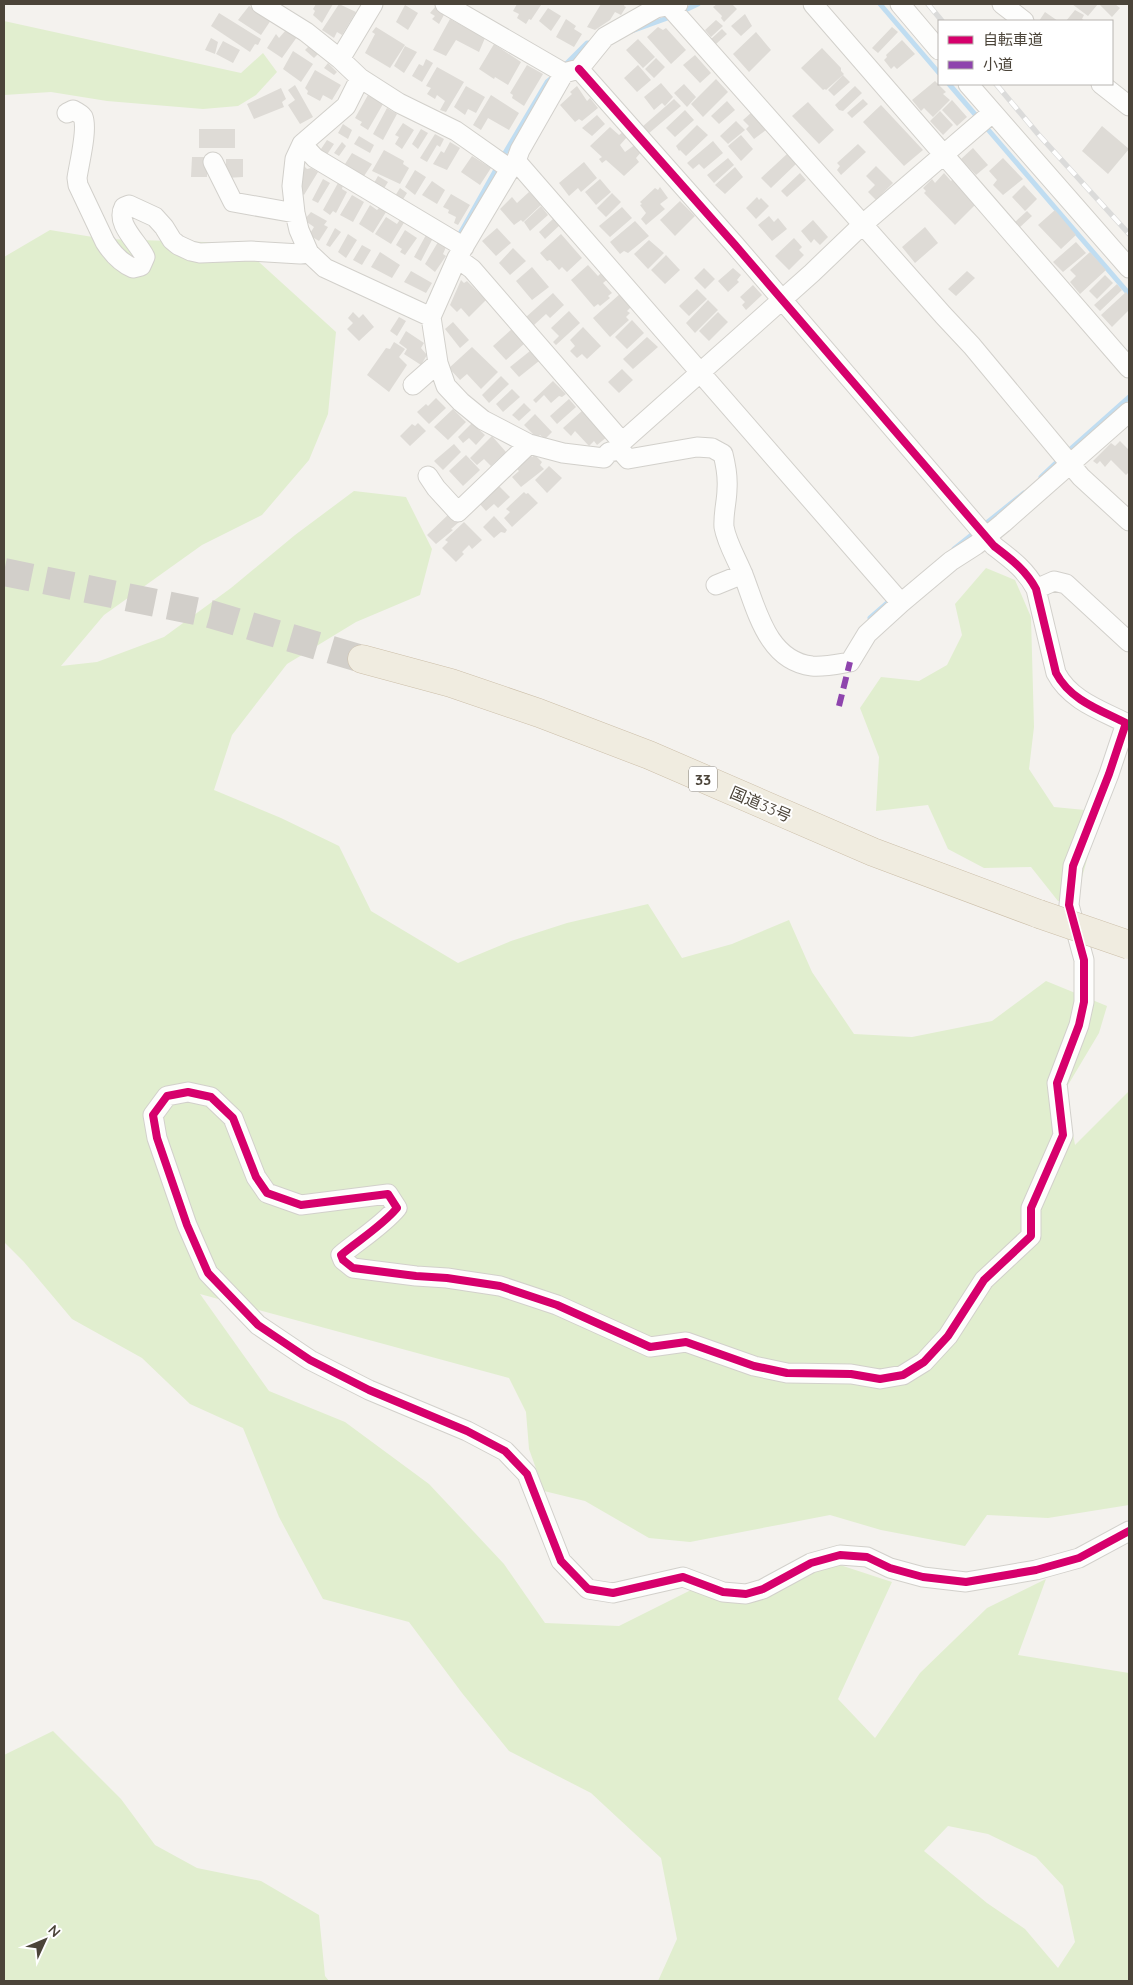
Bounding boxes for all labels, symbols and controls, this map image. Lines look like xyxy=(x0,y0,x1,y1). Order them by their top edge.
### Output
legend xyxy=(938,20,1113,85)
text: 自転車道 xyxy=(983,30,1043,49)
text: 小道 xyxy=(983,55,1013,74)
road number: 33 xyxy=(689,766,717,792)
street label: 国道33号 xyxy=(727,782,795,826)
north arrow xyxy=(20,1915,70,1965)
text: N xyxy=(44,1921,64,1941)

